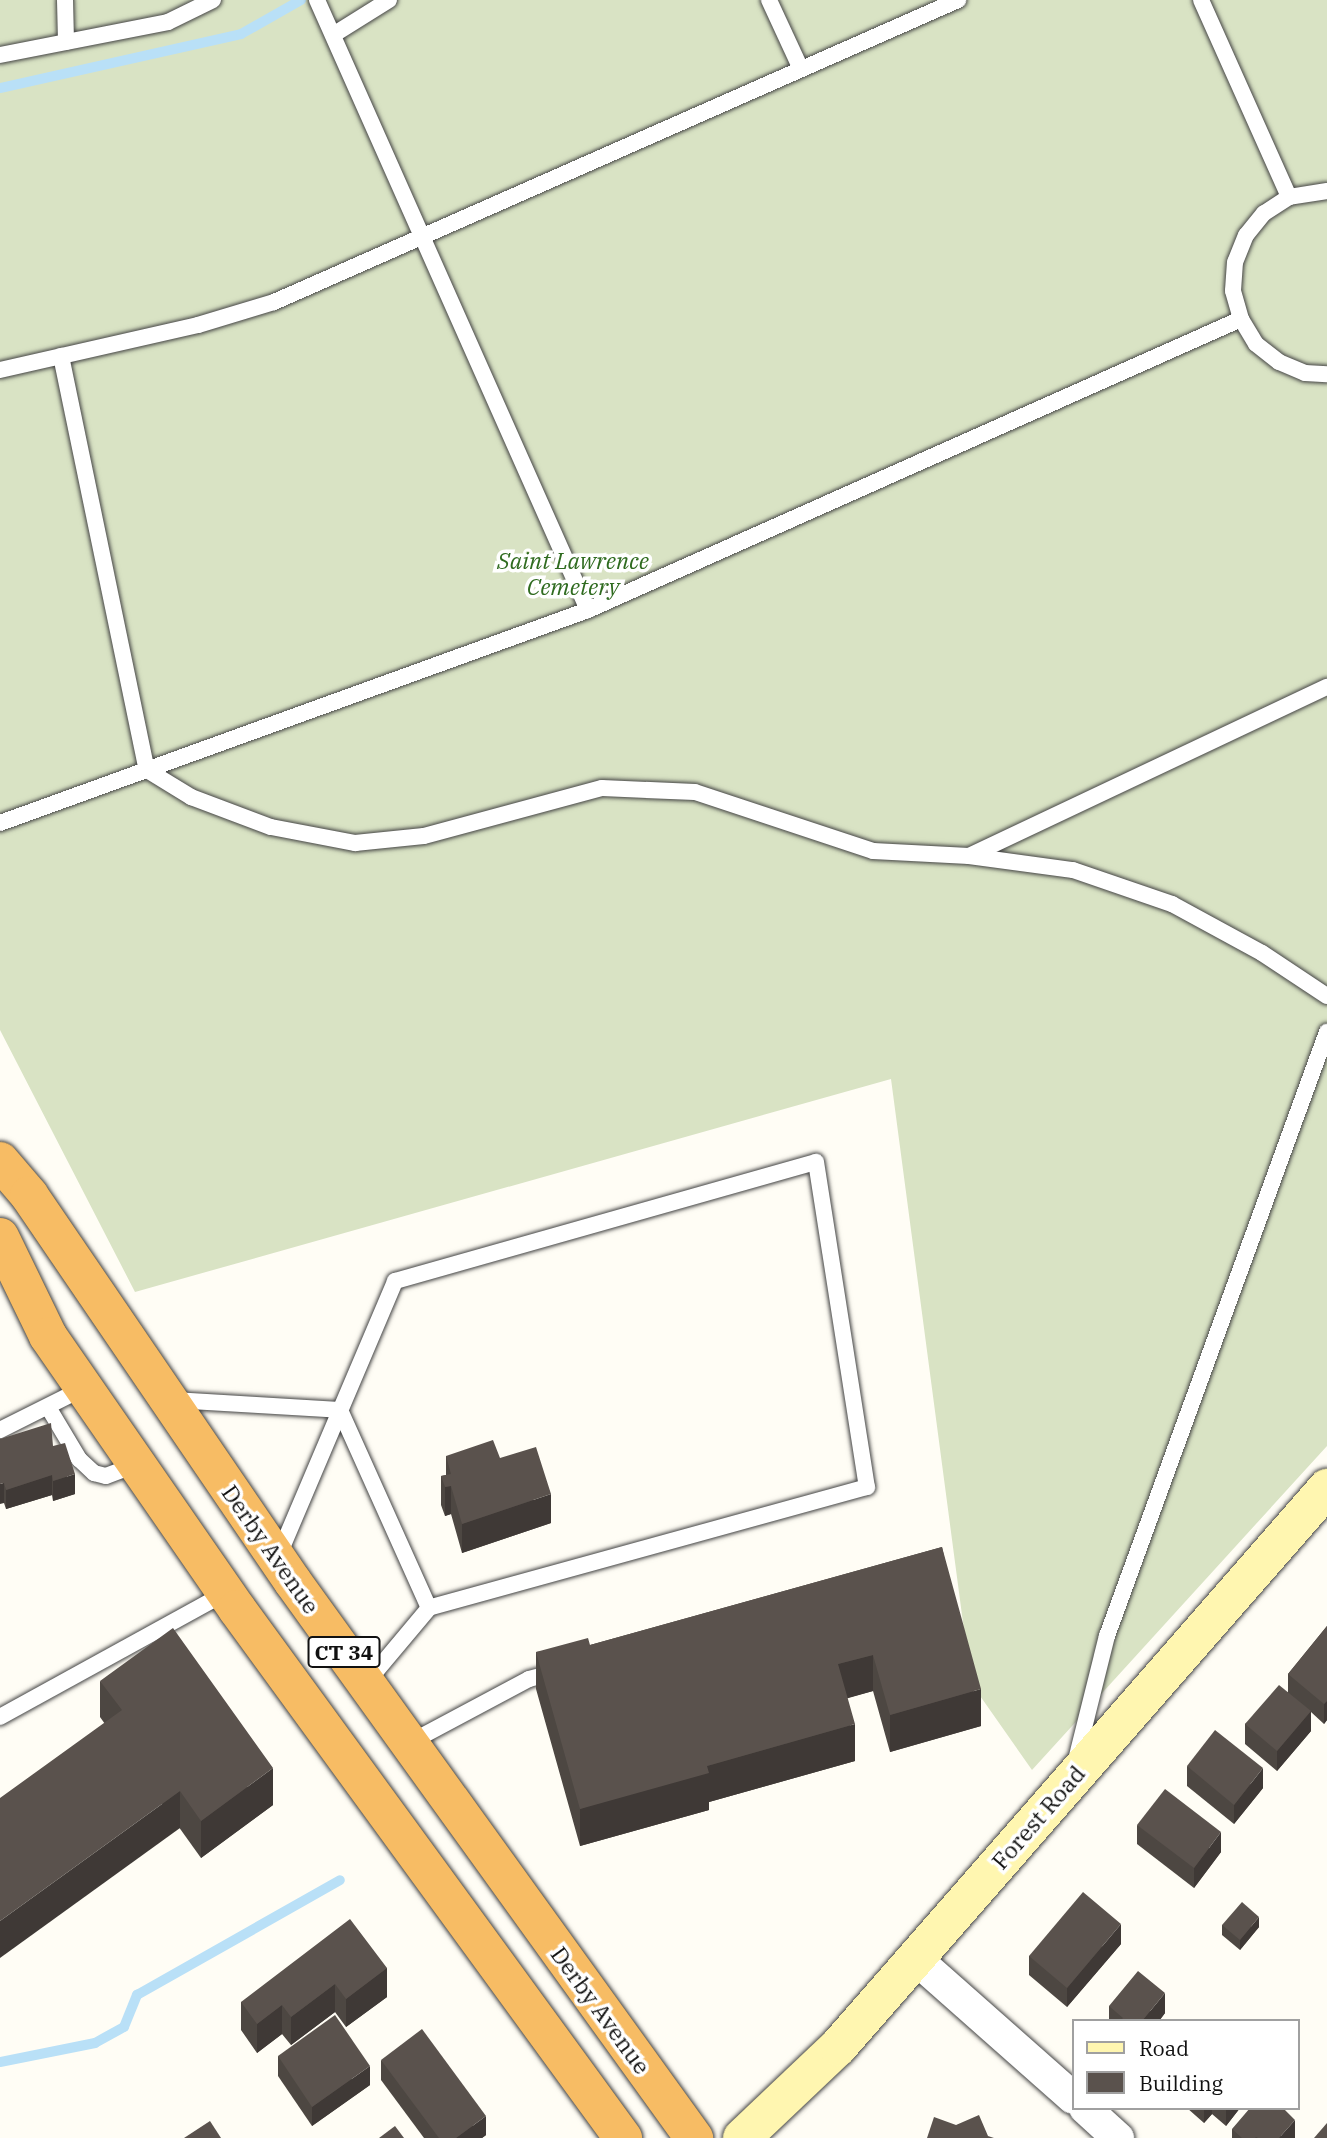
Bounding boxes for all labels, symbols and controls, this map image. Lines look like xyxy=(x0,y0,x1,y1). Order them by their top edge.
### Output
park label: Saint Lawrence Cemetery xyxy=(497,546,649,600)
street label: Derby Avenue xyxy=(216,1479,326,1619)
road number: CT 34 xyxy=(307,1634,381,1670)
street label: Forest Road xyxy=(985,1760,1091,1874)
street label: Derby Avenue xyxy=(545,1941,657,2079)
legend xyxy=(1072,2019,1299,2110)
text: Road xyxy=(1139,2034,1189,2062)
text: Building xyxy=(1139,2069,1223,2097)

